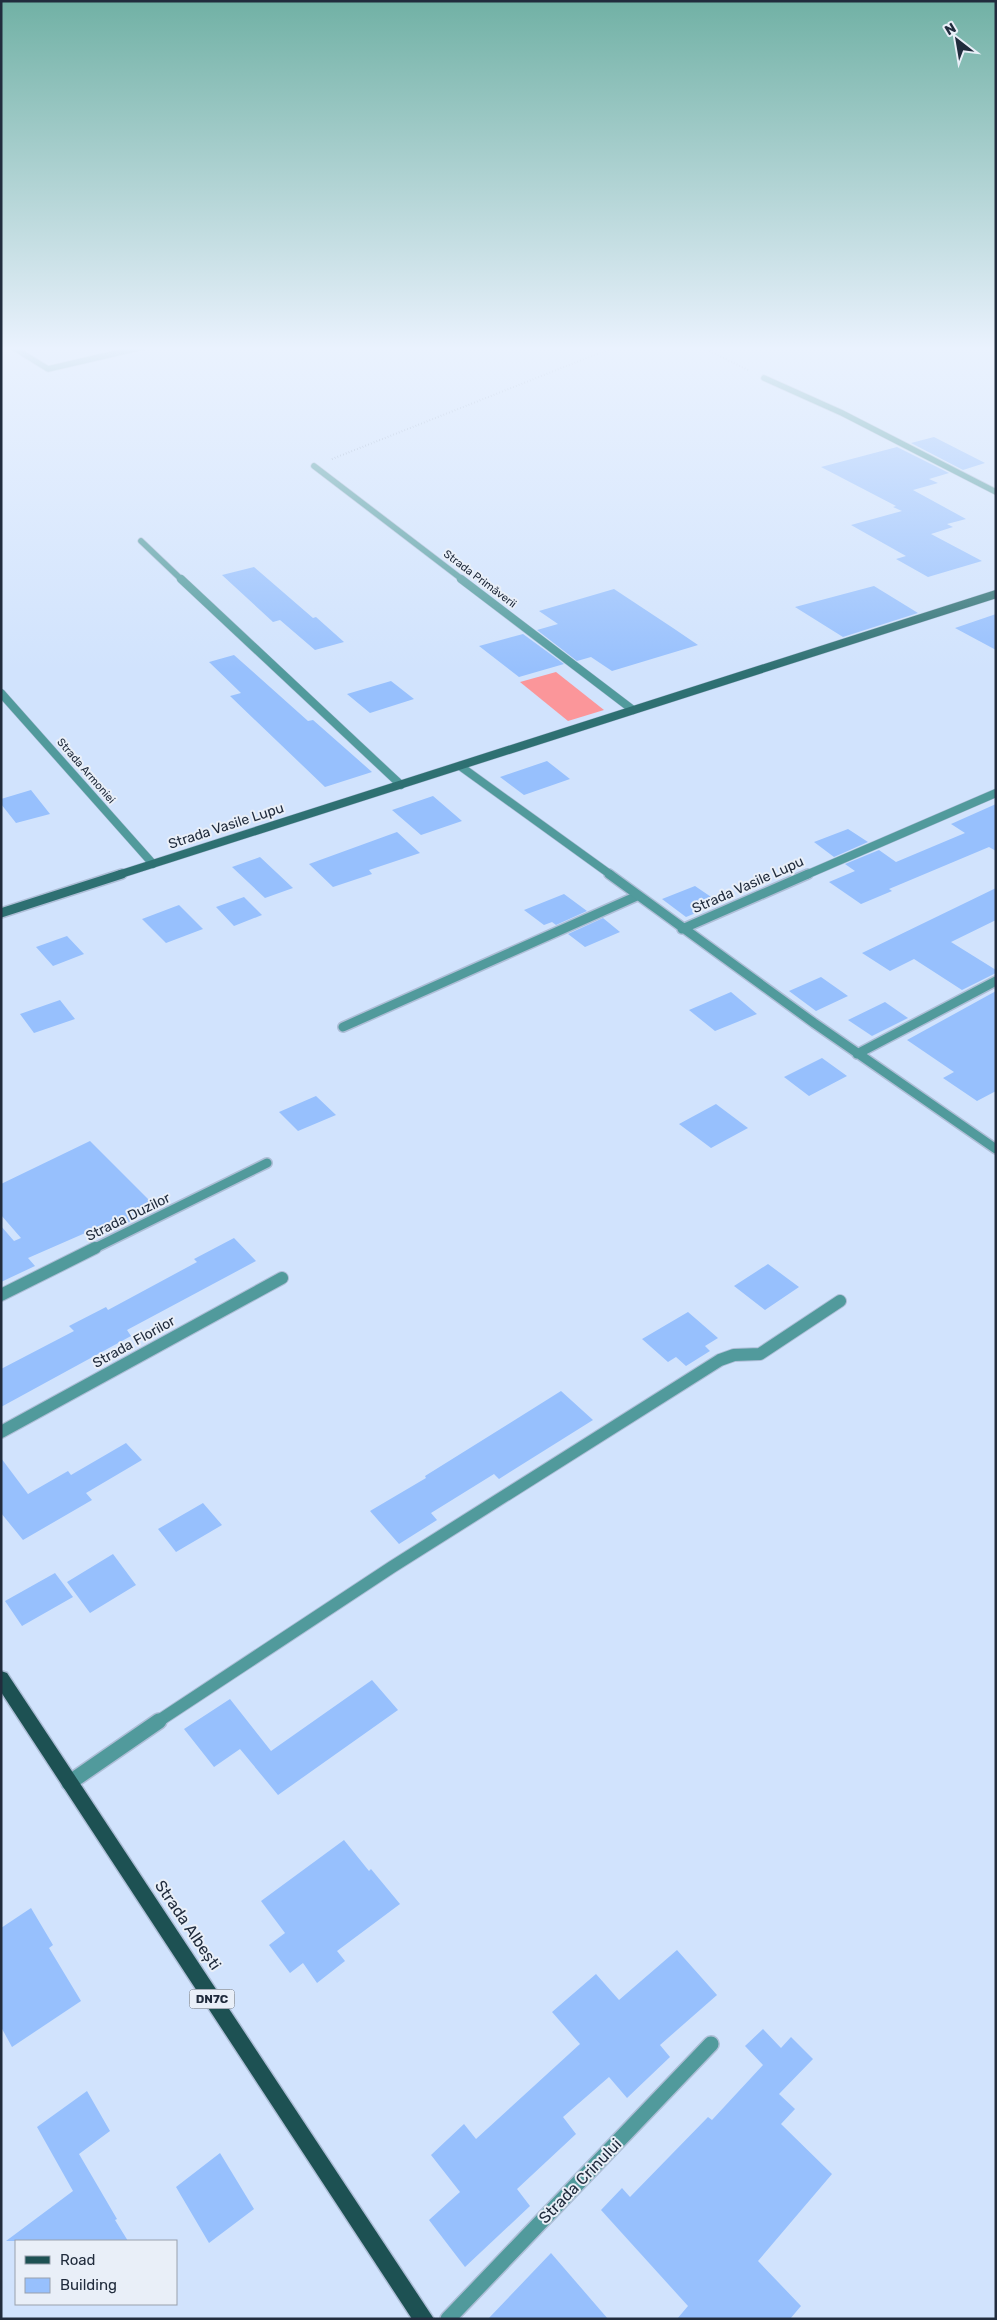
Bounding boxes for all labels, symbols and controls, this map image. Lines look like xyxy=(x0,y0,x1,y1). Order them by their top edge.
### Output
north arrow xyxy=(932,15,982,65)
text: N xyxy=(942,19,959,39)
street label: Strada Primăverii xyxy=(441,547,519,611)
street label: Strada Armoniei xyxy=(54,736,118,806)
street label: Strada Vasile Lupu xyxy=(166,799,286,853)
street label: Strada Vasile Lupu xyxy=(690,853,806,917)
street label: Strada Duzilor xyxy=(83,1189,174,1245)
street label: Strada Florilor xyxy=(90,1312,179,1372)
street label: Strada Albești xyxy=(151,1876,225,1974)
road number: DN7C xyxy=(190,1990,234,2008)
street label: Strada Crinului xyxy=(535,2135,625,2227)
legend xyxy=(15,2240,178,2305)
text: Road xyxy=(60,2251,96,2269)
text: Building xyxy=(60,2276,117,2294)

